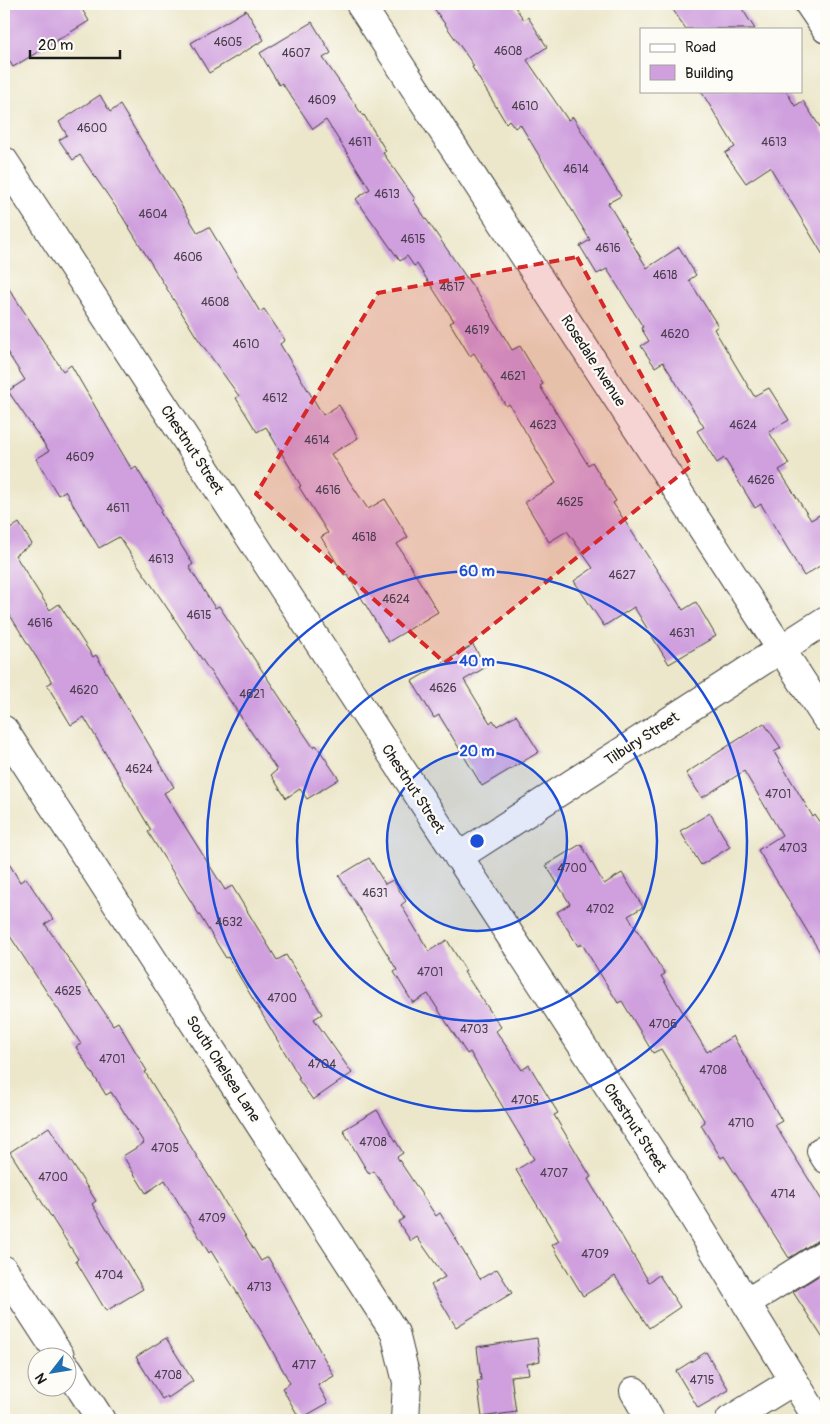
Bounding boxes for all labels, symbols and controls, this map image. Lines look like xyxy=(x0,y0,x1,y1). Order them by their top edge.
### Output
scale bar xyxy=(30,28,120,60)
legend xyxy=(640,28,802,92)
house number: 4605 xyxy=(214,35,242,50)
text: 20 m xyxy=(38,36,73,55)
text: Road xyxy=(685,38,716,57)
house number: 4608 xyxy=(494,44,522,59)
house number: 4607 xyxy=(282,46,311,61)
text: Building xyxy=(685,64,733,83)
house number: 4609 xyxy=(308,93,336,108)
house number: 4610 xyxy=(512,99,538,114)
house number: 4600 xyxy=(77,121,107,136)
house number: 4611 xyxy=(348,135,372,150)
house number: 4613 xyxy=(761,135,787,150)
house number: 4614 xyxy=(563,162,589,177)
house number: 4613 xyxy=(374,187,400,202)
house number: 4604 xyxy=(138,207,168,222)
house number: 4615 xyxy=(400,232,426,247)
house number: 4616 xyxy=(595,241,621,256)
house number: 4606 xyxy=(173,250,203,265)
house number: 4618 xyxy=(653,268,677,283)
house number: 4617 xyxy=(440,280,465,295)
house number: 4608 xyxy=(201,295,229,310)
street label: Rosedale Avenue xyxy=(556,312,630,411)
house number: 4619 xyxy=(465,323,489,338)
house number: 4620 xyxy=(661,327,689,342)
house number: 4610 xyxy=(233,337,259,352)
house number: 4621 xyxy=(500,369,526,384)
house number: 4612 xyxy=(262,391,288,406)
street label: Chestnut Street xyxy=(156,402,228,499)
house number: 4623 xyxy=(530,418,557,433)
house number: 4624 xyxy=(729,418,757,433)
house number: 4614 xyxy=(304,433,330,448)
house number: 4609 xyxy=(66,450,94,465)
house number: 4626 xyxy=(747,473,775,488)
house number: 4616 xyxy=(315,483,341,498)
house number: 4625 xyxy=(556,495,584,510)
house number: 4611 xyxy=(106,501,130,516)
house number: 4618 xyxy=(352,530,376,545)
house number: 4613 xyxy=(148,552,174,567)
text: 60 m xyxy=(459,562,495,581)
house number: 4627 xyxy=(608,568,636,583)
house number: 4624 xyxy=(382,592,410,607)
house number: 4615 xyxy=(186,608,212,623)
house number: 4616 xyxy=(27,616,53,631)
house number: 4631 xyxy=(669,626,695,641)
text: 40 m xyxy=(459,652,495,671)
house number: 4626 xyxy=(429,681,457,696)
house number: 4620 xyxy=(70,683,98,698)
house number: 4621 xyxy=(239,687,265,702)
street label: Tilbury Street xyxy=(601,707,684,770)
street label: Chestnut Street xyxy=(377,741,449,838)
text: 20 m xyxy=(459,742,495,761)
house number: 4624 xyxy=(125,762,153,777)
house number: 4701 xyxy=(765,787,791,802)
centre of rings xyxy=(468,832,486,850)
house number: 4703 xyxy=(779,841,807,856)
house number: 4700 xyxy=(557,861,587,876)
house number: 4631 xyxy=(362,886,388,901)
house number: 4702 xyxy=(586,902,614,917)
house number: 4632 xyxy=(215,915,243,930)
house number: 4701 xyxy=(417,965,443,980)
house number: 4625 xyxy=(54,984,82,999)
house number: 4700 xyxy=(267,991,297,1006)
street label: South Chelsea Lane xyxy=(181,1012,265,1126)
house number: 4706 xyxy=(649,1017,677,1032)
house number: 4703 xyxy=(460,1022,488,1037)
house number: 4701 xyxy=(99,1052,125,1067)
house number: 4704 xyxy=(308,1057,336,1072)
house number: 4708 xyxy=(699,1063,727,1078)
street label: Chestnut Street xyxy=(599,1080,671,1177)
house number: 4705 xyxy=(511,1093,539,1108)
house number: 4710 xyxy=(728,1116,754,1131)
house number: 4708 xyxy=(359,1135,387,1150)
house number: 4705 xyxy=(151,1141,179,1156)
house number: 4707 xyxy=(540,1166,569,1181)
house number: 4700 xyxy=(38,1170,68,1185)
house number: 4714 xyxy=(771,1187,796,1202)
house number: 4709 xyxy=(198,1211,226,1226)
house number: 4709 xyxy=(581,1247,609,1262)
house number: 4704 xyxy=(95,1268,123,1283)
house number: 4713 xyxy=(247,1280,272,1295)
north arrow xyxy=(28,1346,78,1396)
house number: 4717 xyxy=(292,1358,317,1373)
house number: 4708 xyxy=(154,1368,182,1383)
text: N xyxy=(32,1370,51,1387)
house number: 4715 xyxy=(690,1373,714,1388)

